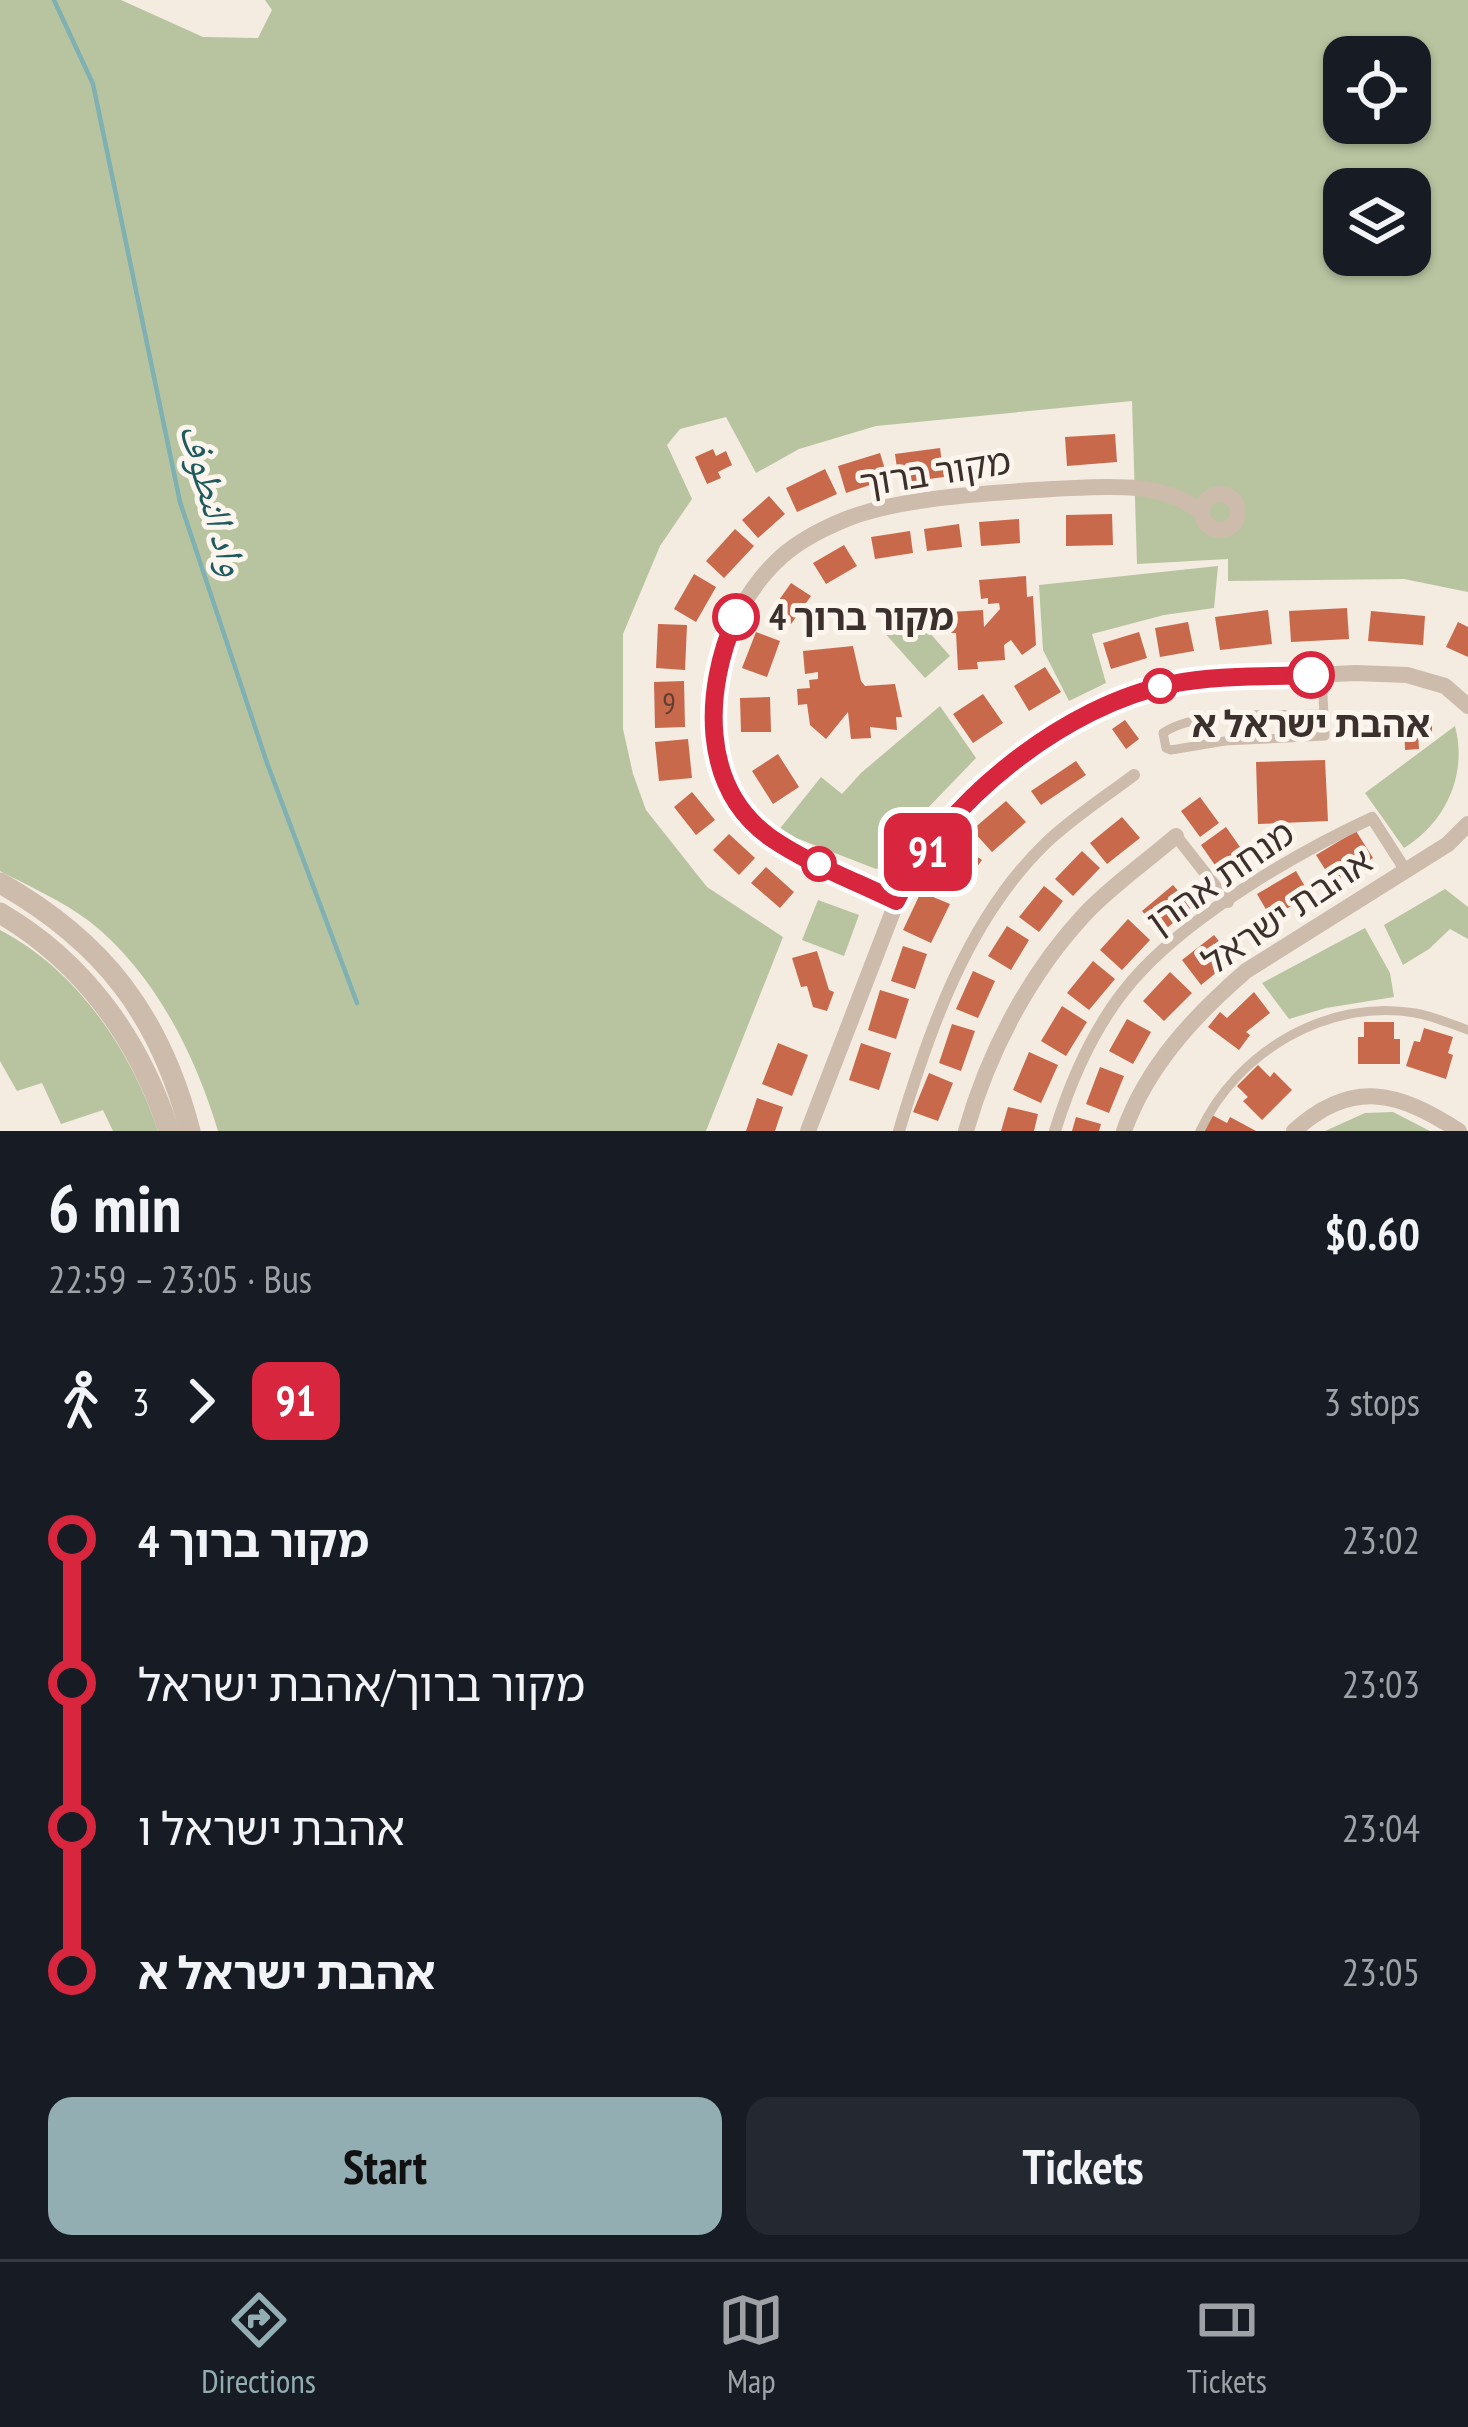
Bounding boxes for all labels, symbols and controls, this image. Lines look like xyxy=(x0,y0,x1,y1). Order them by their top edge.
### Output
map controls xyxy=(1323,36,1431,276)
button: locate xyxy=(1323,36,1431,144)
button: layers xyxy=(1323,168,1431,276)
water label: واد النطوف xyxy=(168,416,261,581)
street label: מקור ברוך xyxy=(856,436,1014,507)
place label: מקור ברוך 4 xyxy=(769,593,954,640)
marker: מקור ברוך 4 xyxy=(714,595,758,639)
marker: אהבת ישראל א xyxy=(1289,653,1333,697)
unlabelled marker xyxy=(1144,670,1176,702)
house number: 9 xyxy=(662,683,676,722)
place label: אהבת ישראל א xyxy=(1192,700,1430,747)
street label: מנחת אהרן xyxy=(1137,809,1303,944)
line badge: 91 xyxy=(874,813,982,891)
text: 91 xyxy=(908,824,948,879)
street label: אהבת ישראל xyxy=(1193,837,1381,985)
unlabelled marker xyxy=(803,848,835,880)
text: 6 min xyxy=(48,1165,181,1250)
text: $0.60 xyxy=(1324,1204,1420,1262)
text: 22:59 – 23:05 · Bus xyxy=(48,1253,312,1304)
icon: walk xyxy=(48,1368,114,1434)
icon: forward xyxy=(168,1368,234,1434)
text: 91 xyxy=(276,1373,316,1428)
text: 3 xyxy=(132,1376,150,1427)
text: 3 stops xyxy=(1324,1376,1420,1427)
text: מקור ברוך 4 xyxy=(138,1511,369,1569)
text: 23:02 xyxy=(1342,1514,1420,1565)
text: מקור ברוך/אהבת ישראל xyxy=(138,1655,585,1713)
text: 23:03 xyxy=(1342,1658,1420,1709)
text: אהבת ישראל ו xyxy=(138,1799,405,1857)
text: 23:04 xyxy=(1342,1802,1420,1853)
text: אהבת ישראל א xyxy=(138,1943,436,2001)
text: 23:05 xyxy=(1342,1946,1420,1997)
button: Start xyxy=(48,2097,722,2235)
button: Tickets xyxy=(746,2097,1420,2235)
tab: Directions xyxy=(201,2287,316,2402)
tab: Map xyxy=(718,2287,784,2402)
tab: Tickets xyxy=(1187,2287,1267,2402)

